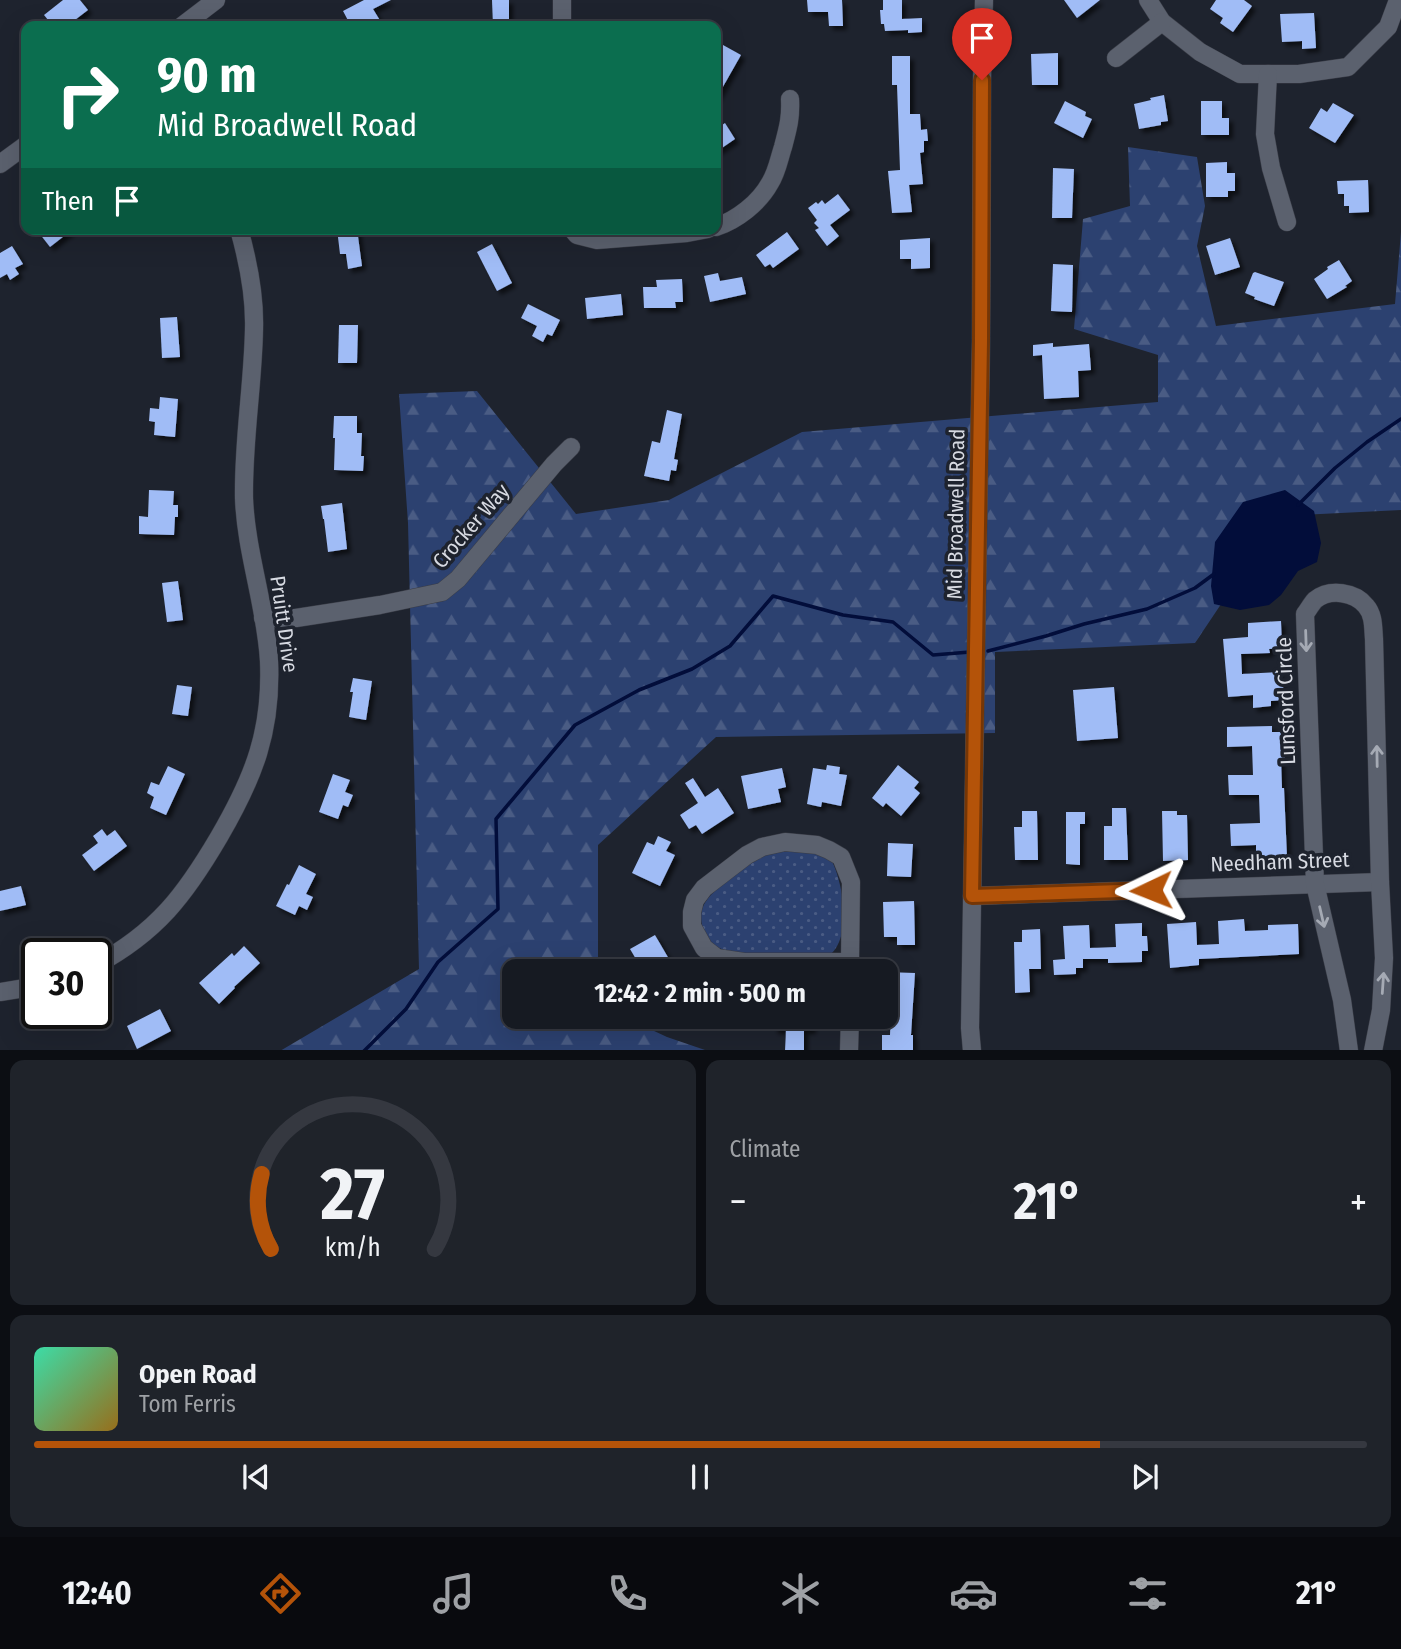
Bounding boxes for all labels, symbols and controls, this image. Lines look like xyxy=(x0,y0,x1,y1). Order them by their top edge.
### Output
pin xyxy=(952,8,1012,80)
icon: arrive xyxy=(963,19,1001,57)
text: 90 m xyxy=(157,46,257,105)
icon: right xyxy=(42,49,133,140)
text: Mid Broadwell Road xyxy=(157,106,417,144)
icon: arrive xyxy=(108,182,146,220)
text: Then xyxy=(42,186,94,217)
street label: Mid Broadwell Road xyxy=(942,428,970,600)
street label: Crocker Way xyxy=(427,478,515,574)
street label: Pruitt Drive xyxy=(264,574,304,674)
one-way arrow xyxy=(1300,630,1313,653)
street label: Lunsford Circle xyxy=(1271,637,1301,765)
one-way arrow xyxy=(1370,745,1384,768)
street label: Needham Street xyxy=(1210,847,1350,877)
position arrow xyxy=(1114,853,1188,927)
one-way arrow xyxy=(1316,905,1330,928)
speed limit sign: 30 xyxy=(21,938,112,1029)
one-way arrow xyxy=(1376,972,1389,995)
text: 12:42 · 2 min · 500 m xyxy=(594,978,806,1009)
text: Climate xyxy=(730,1135,800,1163)
text: 27 xyxy=(320,1151,385,1238)
text: 21° xyxy=(1013,1170,1083,1233)
text: − xyxy=(730,1179,747,1225)
text: + xyxy=(1350,1179,1367,1225)
text: km/h xyxy=(325,1232,381,1262)
text: Open Road xyxy=(139,1359,257,1390)
text: Tom Ferris xyxy=(139,1390,236,1418)
icon: previous xyxy=(237,1458,275,1496)
icon: pause xyxy=(681,1458,719,1496)
icon: next xyxy=(1126,1458,1164,1496)
icon: directions xyxy=(256,1569,305,1618)
icon: music xyxy=(429,1569,478,1618)
icon: phone xyxy=(603,1569,652,1618)
icon: climate xyxy=(776,1569,825,1618)
icon: car xyxy=(949,1569,998,1618)
icon: filters xyxy=(1123,1569,1172,1618)
text: 12:40 xyxy=(62,1574,132,1612)
text: 21° xyxy=(1296,1574,1339,1612)

